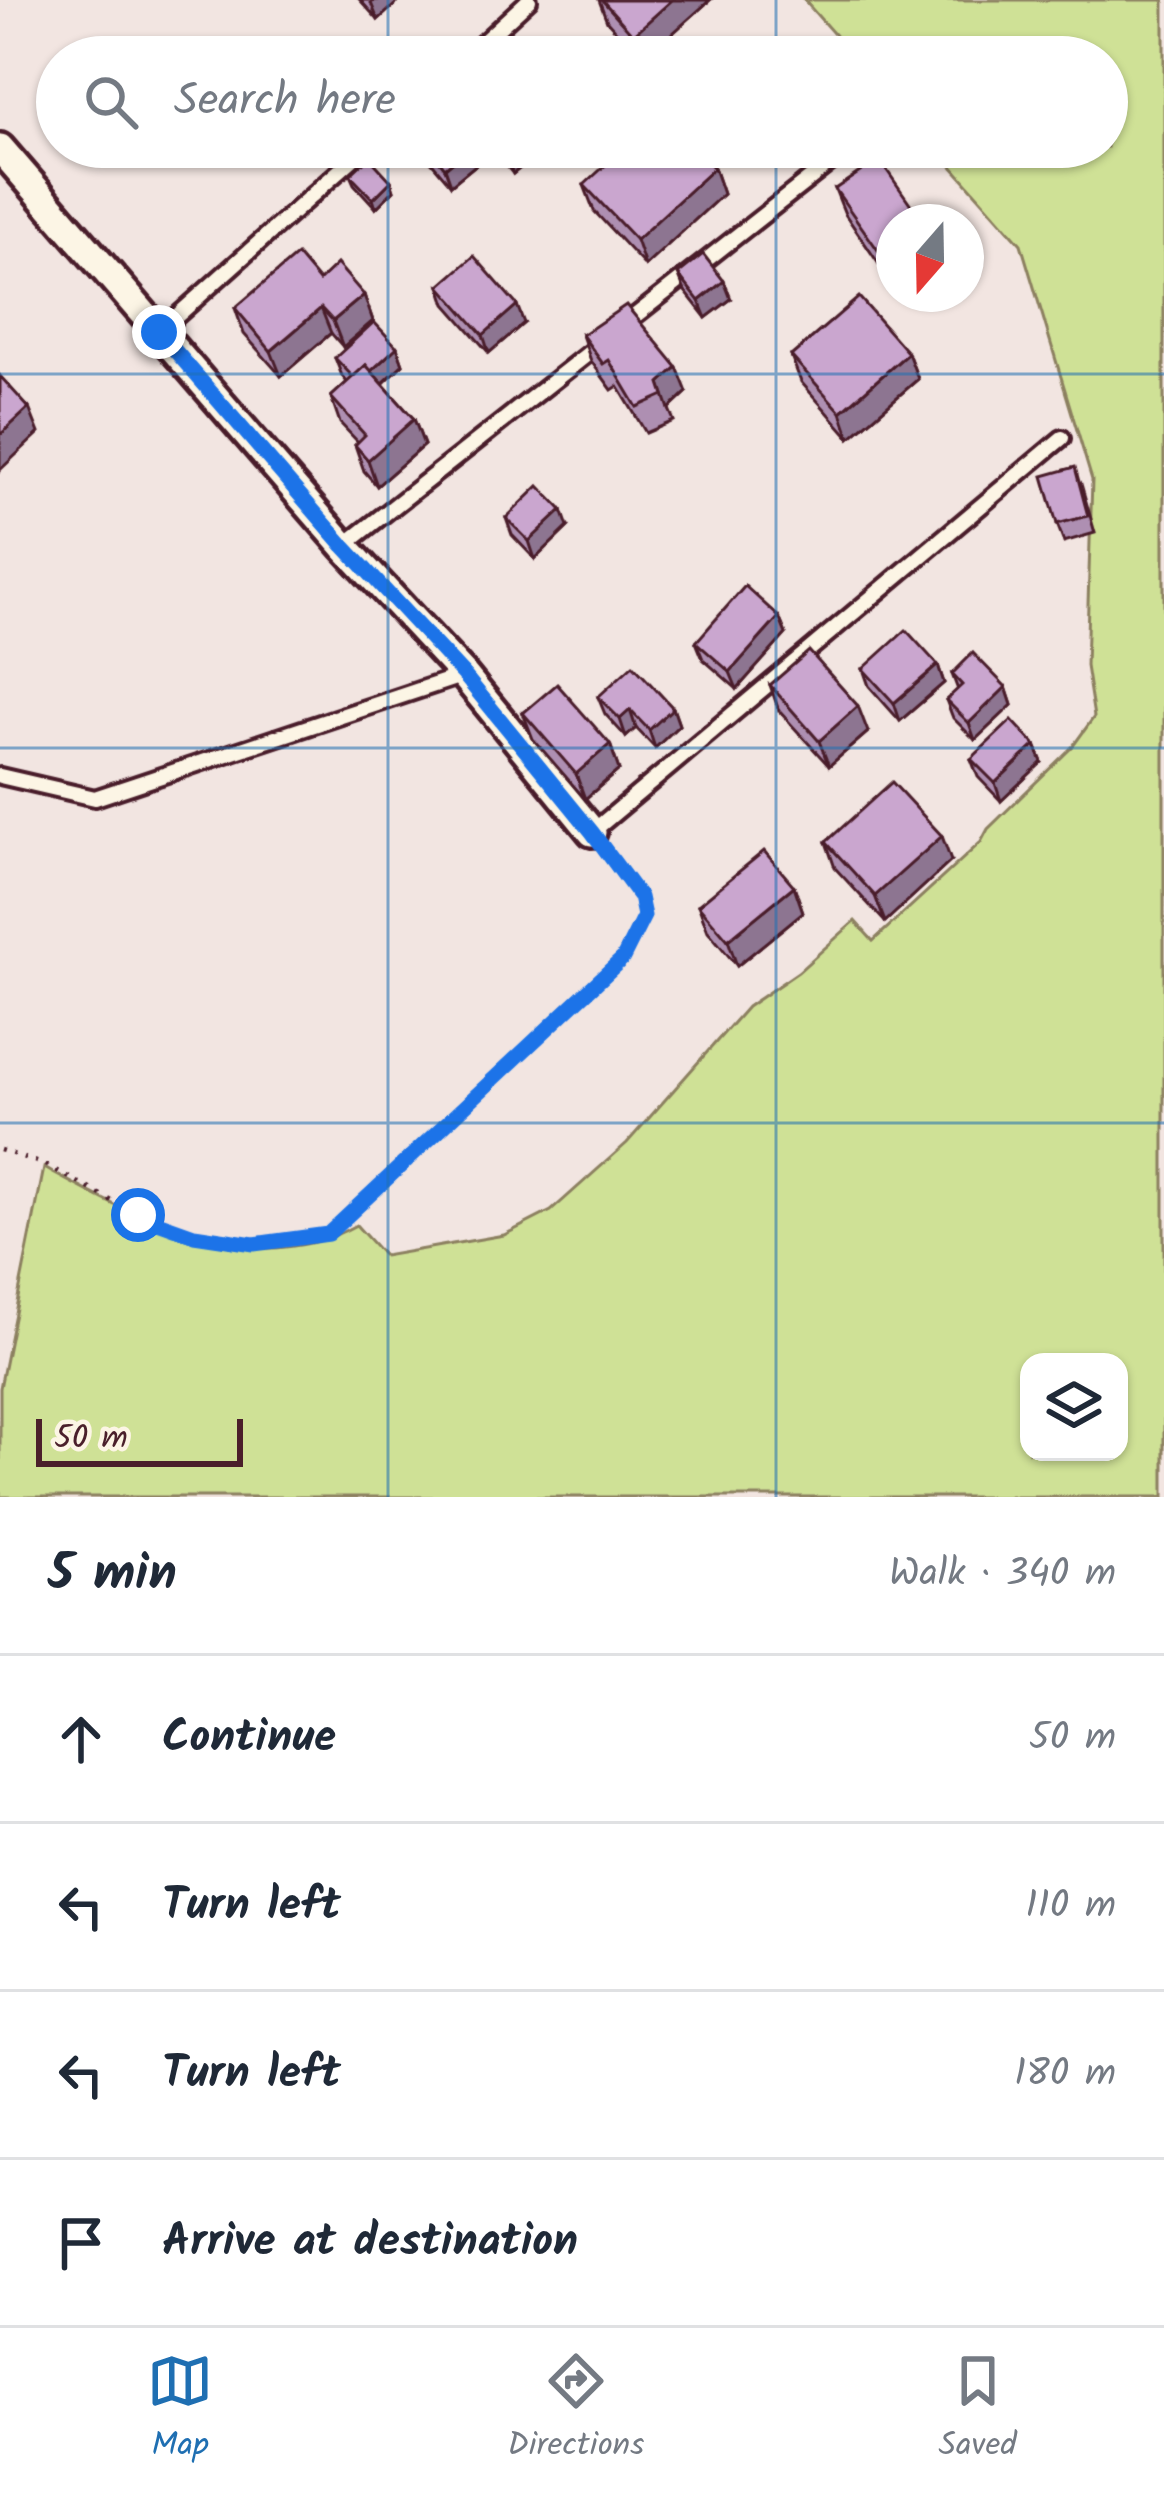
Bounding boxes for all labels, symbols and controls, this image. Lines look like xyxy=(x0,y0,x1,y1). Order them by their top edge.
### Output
search box xyxy=(36,36,1128,168)
text: Search here xyxy=(174,66,396,138)
icon: search xyxy=(78,69,144,135)
north arrow xyxy=(876,204,984,312)
route end xyxy=(132,305,186,359)
route start xyxy=(111,1188,165,1242)
map controls xyxy=(1020,1353,1128,1461)
button: layers xyxy=(1020,1353,1128,1461)
scale bar xyxy=(36,1413,243,1466)
text: 50 m xyxy=(54,1413,128,1466)
text: 5 min xyxy=(48,1535,177,1616)
text: Walk · 340 m xyxy=(889,1544,1116,1606)
text: Continue xyxy=(162,1703,336,1775)
icon: ahead xyxy=(48,1706,114,1772)
text: 50 m xyxy=(1029,1708,1116,1770)
text: Turn left xyxy=(162,1871,341,1943)
icon: left xyxy=(48,1874,114,1940)
text: 110 m xyxy=(1025,1876,1116,1938)
text: Turn left xyxy=(162,2039,341,2111)
icon: left xyxy=(48,2042,114,2108)
text: 180 m xyxy=(1014,2044,1116,2106)
text: Arrive at destination xyxy=(162,2207,578,2279)
icon: arrive xyxy=(48,2210,114,2276)
tab: Map xyxy=(147,2348,213,2473)
tab: Directions xyxy=(507,2348,644,2473)
tab: Saved xyxy=(939,2348,1017,2473)

